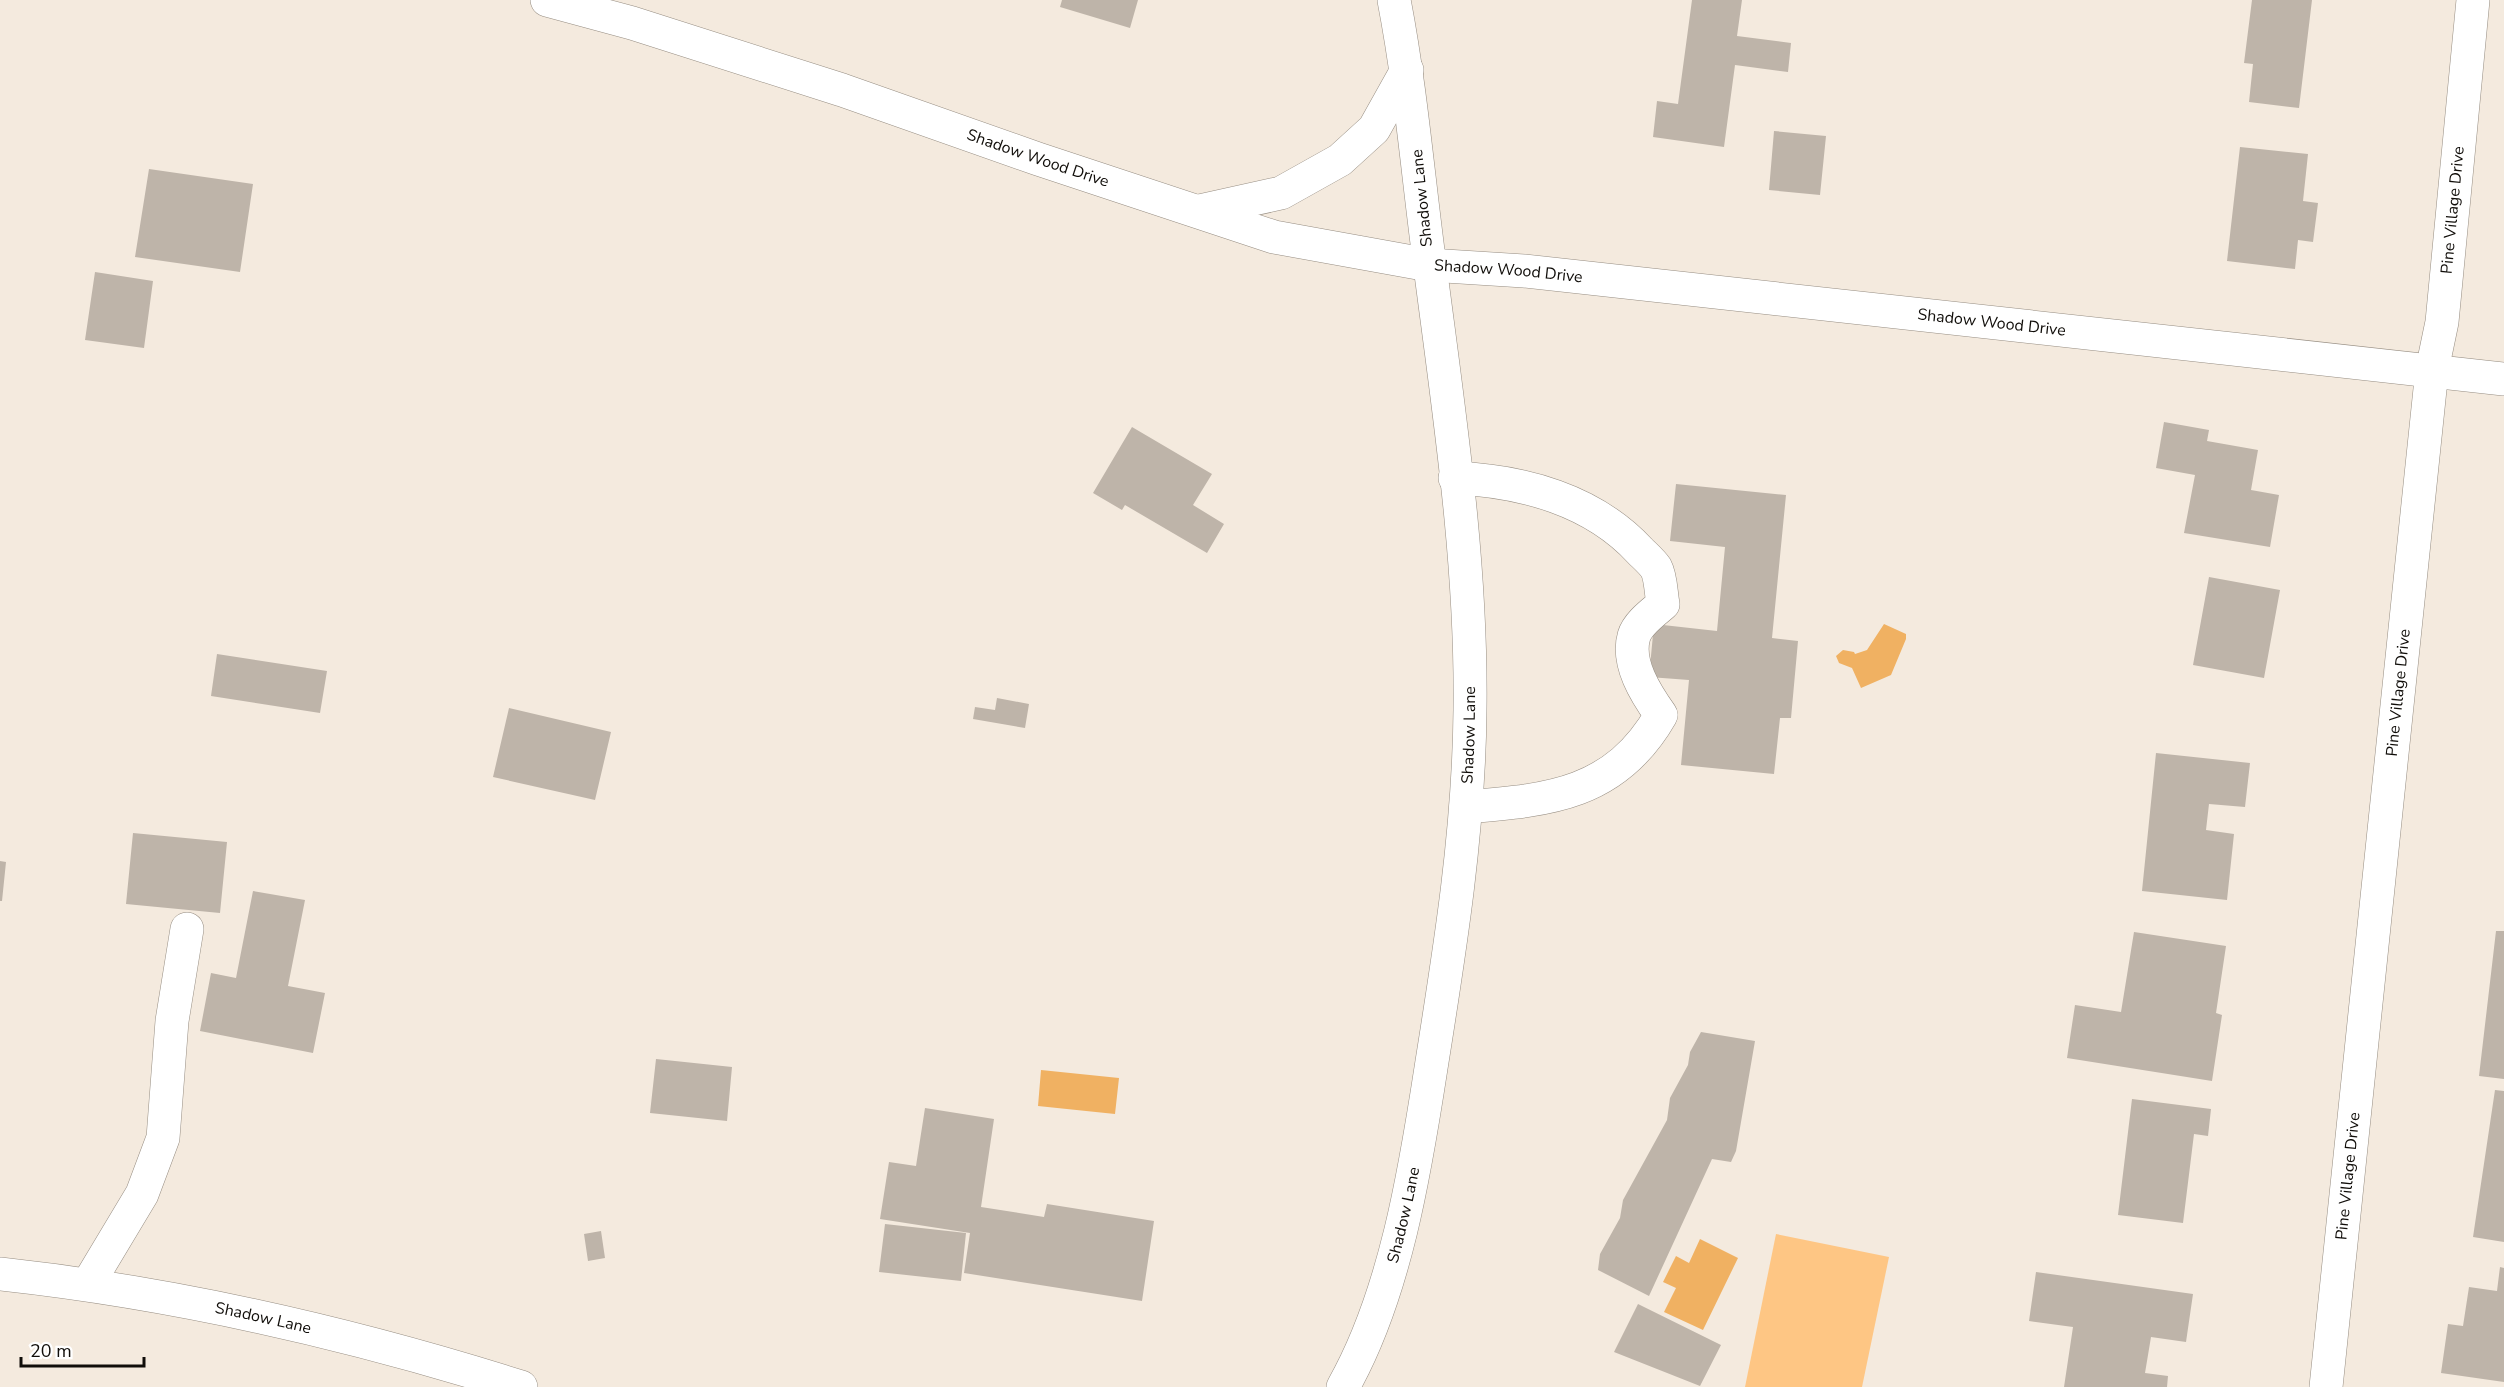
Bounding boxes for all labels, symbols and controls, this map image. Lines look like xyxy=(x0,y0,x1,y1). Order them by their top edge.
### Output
street label: Shadow Wood Drive xyxy=(964,124,1112,193)
street label: Pine Village Drive xyxy=(2436,145,2470,275)
street label: Shadow Lane xyxy=(1406,148,1438,248)
street label: Shadow Wood Drive xyxy=(1433,254,1584,288)
street label: Shadow Wood Drive xyxy=(1916,303,2067,342)
street label: Pine Village Drive xyxy=(2381,628,2416,758)
street label: Shadow Lane xyxy=(1456,686,1481,785)
street label: Pine Village Drive xyxy=(2330,1111,2366,1241)
street label: Shadow Lane xyxy=(1382,1165,1425,1266)
street label: Shadow Lane xyxy=(213,1297,314,1339)
scale bar xyxy=(21,1330,144,1368)
text: 20 m xyxy=(30,1339,72,1363)

